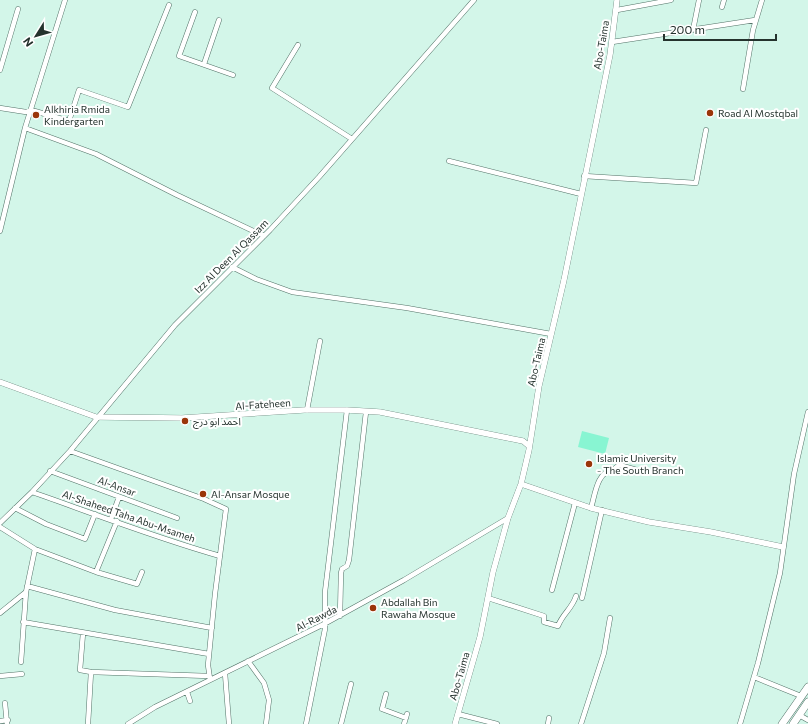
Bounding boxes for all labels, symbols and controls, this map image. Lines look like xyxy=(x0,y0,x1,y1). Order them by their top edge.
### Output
north arrow xyxy=(16,16,56,56)
scale bar xyxy=(664,16,776,42)
street label: Abo-Taima xyxy=(591,19,611,71)
text: 200 m xyxy=(670,22,705,36)
text: N xyxy=(20,35,35,50)
place label: Alkhiria Rmida Kindergarten xyxy=(44,103,110,127)
place label: Road Al Mostqbal xyxy=(718,107,798,119)
marker: Road Al Mostqbal xyxy=(705,108,715,118)
marker: Alkhiria Rmida Kindergarten xyxy=(31,110,41,120)
street label: Izz Al Deen Al Qassam xyxy=(192,217,270,295)
street label: Abo-Taima xyxy=(525,336,547,388)
street label: Al-Fateheen xyxy=(235,396,291,412)
place label: احمد ابو درج xyxy=(193,415,241,429)
marker: احمد ابو درج xyxy=(180,416,190,426)
place label: Islamic University - The South Branch xyxy=(597,452,684,476)
marker: Islamic University - The South Branch xyxy=(584,459,594,469)
street label: Al-Ansar xyxy=(96,474,138,498)
street label: Al-Shaheed Taha Abu-Msameh xyxy=(61,488,197,544)
place label: Al-Ansar Mosque xyxy=(211,488,289,500)
marker: Al-Ansar Mosque xyxy=(198,489,208,499)
place label: Abdallah Bin Rawaha Mosque xyxy=(381,596,455,620)
street label: Al-Rawda xyxy=(294,603,338,633)
marker: Abdallah Bin Rawaha Mosque xyxy=(368,603,378,613)
street label: Abo-Taima xyxy=(446,650,472,702)

